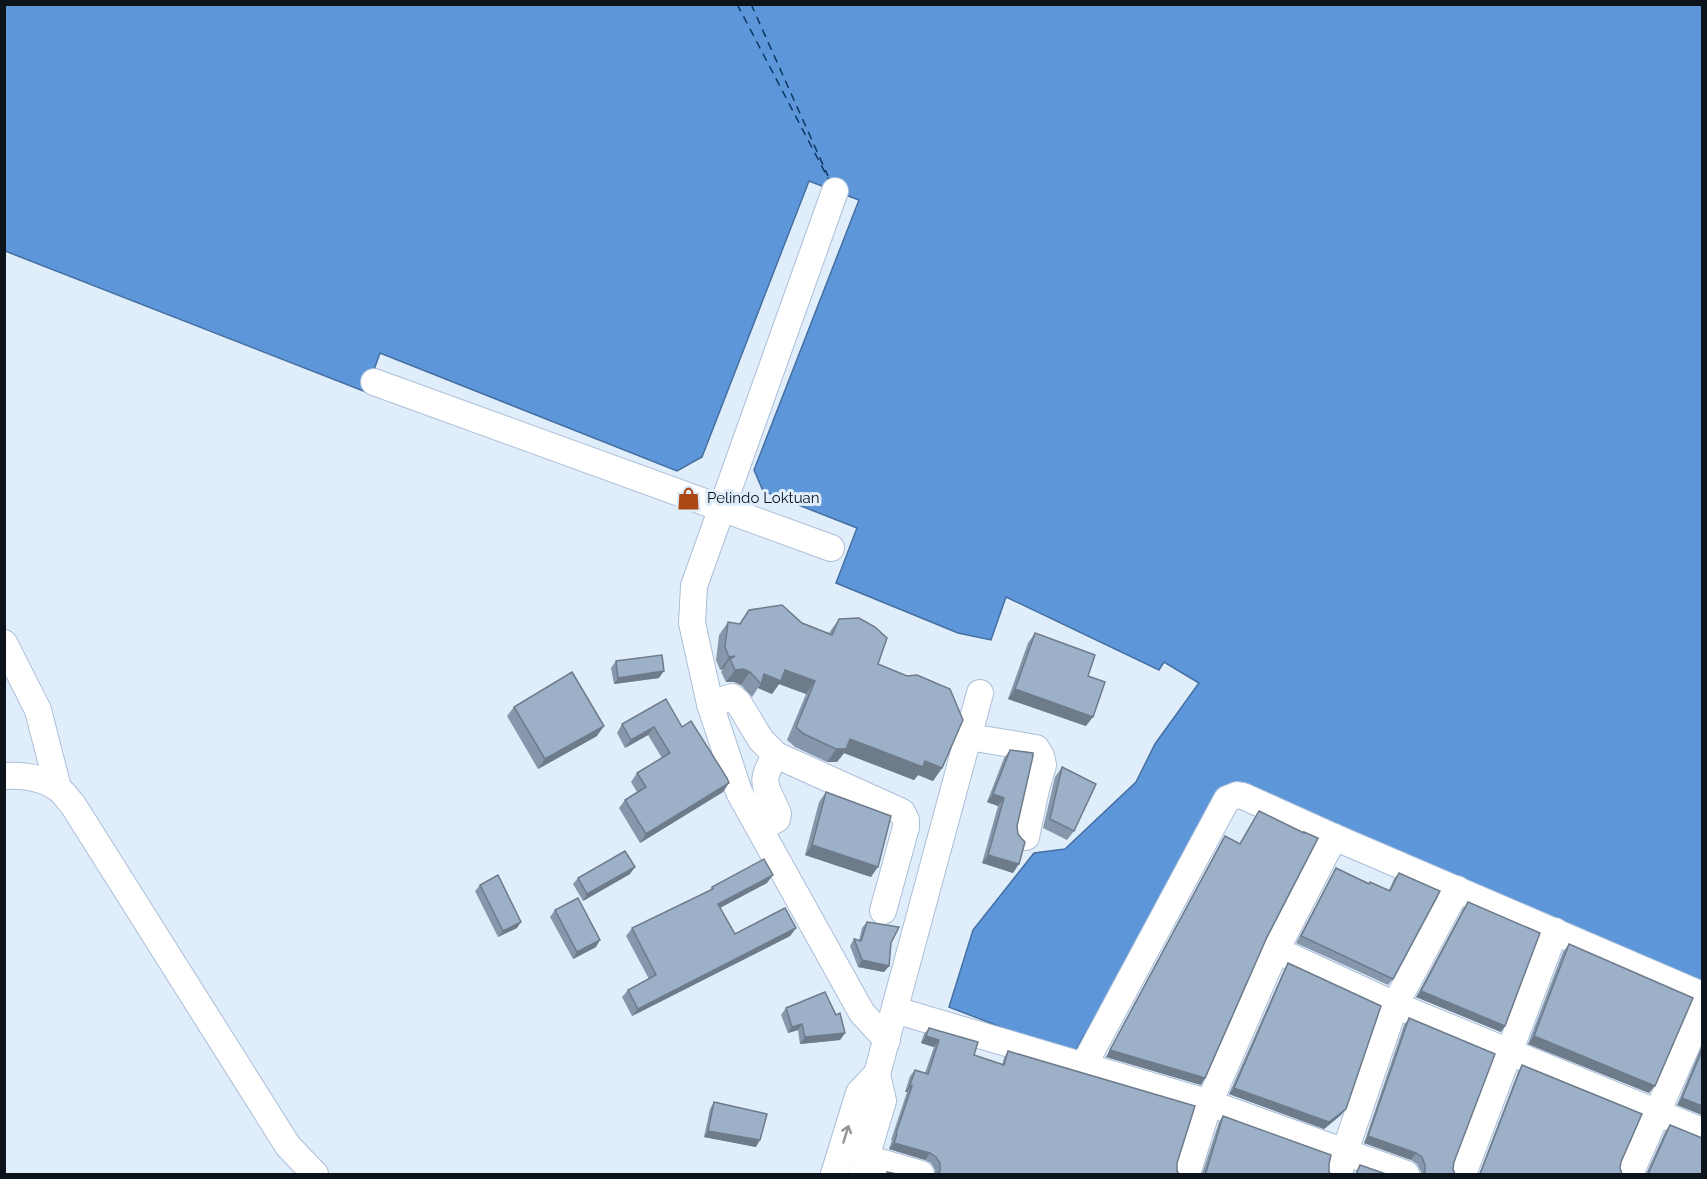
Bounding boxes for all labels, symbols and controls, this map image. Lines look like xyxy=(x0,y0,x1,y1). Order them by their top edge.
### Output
shop icon: Pelindo Loktuan xyxy=(676,485,702,511)
place label: Pelindo Loktuan xyxy=(707,489,819,507)
one-way arrow xyxy=(842,1125,853,1144)

